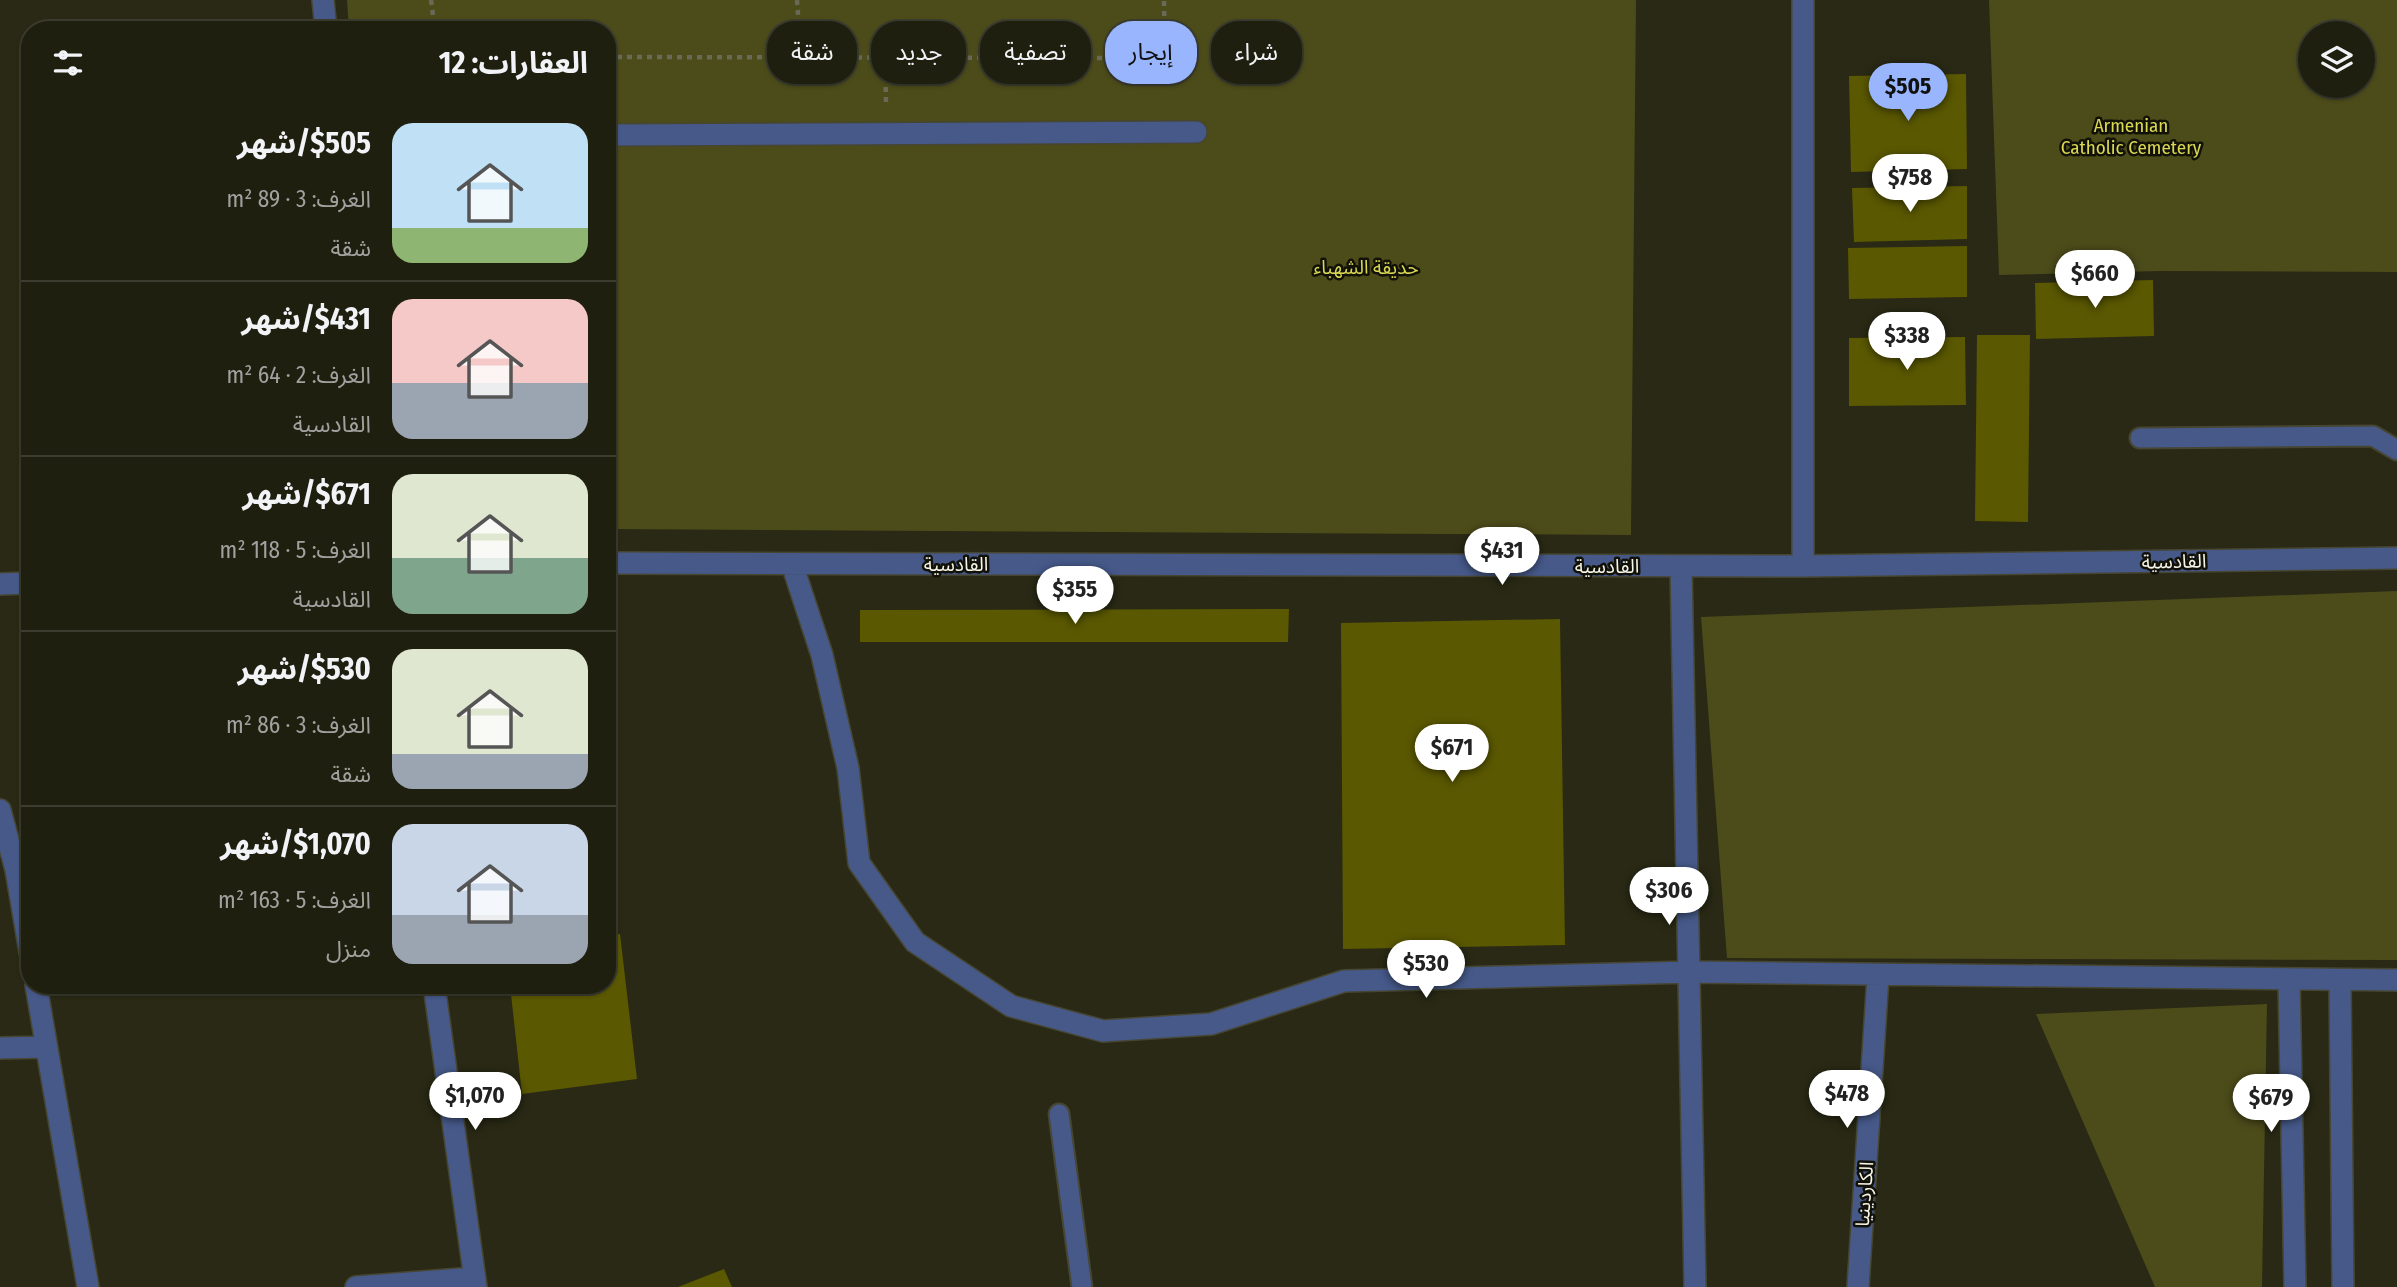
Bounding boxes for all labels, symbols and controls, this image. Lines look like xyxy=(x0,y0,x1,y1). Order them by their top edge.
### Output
chip: شقة xyxy=(767,21,857,84)
chip: جديد xyxy=(871,21,966,84)
chip: تصفية xyxy=(980,21,1091,84)
chip: إيجار xyxy=(1105,21,1197,84)
chip: شراء xyxy=(1211,21,1302,84)
map controls xyxy=(2298,21,2375,98)
button: layers xyxy=(2298,21,2375,98)
icon: filters xyxy=(49,44,87,82)
text: العقارات: 12 xyxy=(439,45,588,81)
pin: $505 xyxy=(1867,64,1949,123)
text: $505 xyxy=(1885,72,1931,100)
park label: Armenian Catholic Cemetery xyxy=(2061,114,2202,159)
text: $505/شهر xyxy=(237,125,371,161)
icon: home xyxy=(448,151,532,235)
pin: $758 xyxy=(1869,154,1951,214)
text: $758 xyxy=(1888,163,1932,191)
text: الغرف: 3 · 89 m² xyxy=(227,185,371,213)
text: شقة xyxy=(330,234,371,262)
pin: $660 xyxy=(2054,250,2136,310)
park label: حديقة الشهباء xyxy=(1313,256,1419,279)
text: $660 xyxy=(2071,259,2119,287)
text: $431/شهر xyxy=(242,301,371,337)
pin: $338 xyxy=(1866,312,1948,372)
text: $338 xyxy=(1884,321,1930,349)
icon: home xyxy=(448,327,532,411)
text: الغرف: 2 · 64 m² xyxy=(227,361,371,389)
text: القادسية xyxy=(293,410,371,438)
text: $671/شهر xyxy=(242,476,371,512)
icon: home xyxy=(448,502,532,586)
pin: $431 xyxy=(1461,528,1543,587)
text: الغرف: 5 · 118 m² xyxy=(220,536,371,564)
text: $431 xyxy=(1480,536,1524,564)
street label: القادسية xyxy=(2141,549,2207,574)
street label: القادسية xyxy=(924,553,988,576)
street label: القادسية xyxy=(1575,555,1639,578)
pin: $355 xyxy=(1034,566,1116,626)
text: $355 xyxy=(1053,575,1097,603)
text: القادسية xyxy=(293,585,371,613)
text: $530/شهر xyxy=(238,651,371,687)
icon: home xyxy=(448,677,532,761)
text: الغرف: 3 · 86 m² xyxy=(226,711,371,739)
pin: $671 xyxy=(1411,724,1493,784)
text: $671 xyxy=(1431,733,1473,761)
text: شقة xyxy=(330,760,371,788)
text: $1,070/شهر xyxy=(220,826,371,862)
icon: home xyxy=(448,852,532,936)
pin: $306 xyxy=(1628,867,1710,927)
text: $306 xyxy=(1646,876,1692,904)
text: الغرف: 5 · 163 m² xyxy=(218,886,371,914)
text: منزل xyxy=(326,935,371,963)
pin: $530 xyxy=(1385,940,1467,1000)
text: $530 xyxy=(1403,949,1449,977)
pin: $478 xyxy=(1806,1070,1888,1130)
pin: $1,070 xyxy=(418,1072,532,1132)
pin: $679 xyxy=(2230,1074,2312,1134)
text: $478 xyxy=(1825,1079,1869,1107)
text: $1,070 xyxy=(445,1081,505,1109)
text: $679 xyxy=(2249,1083,2293,1111)
street label: الكاردينيا xyxy=(1851,1161,1878,1227)

